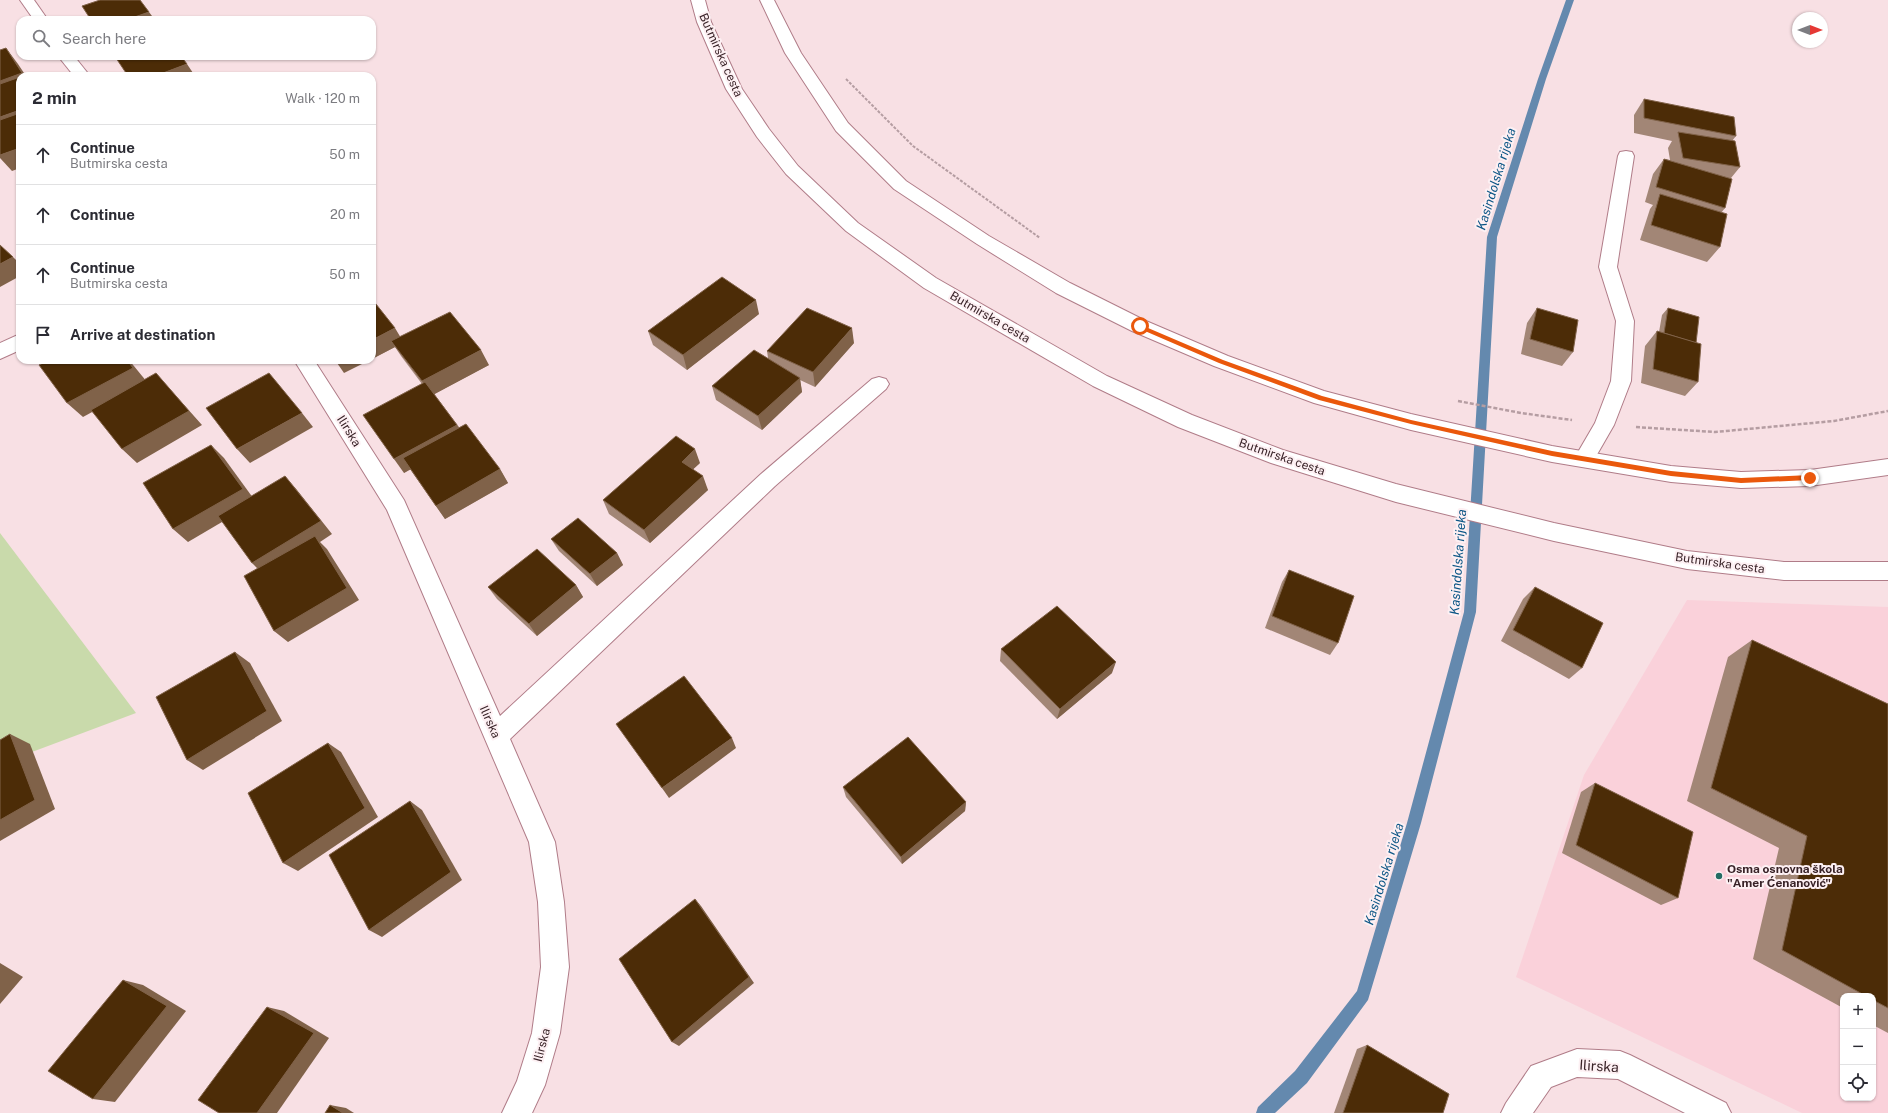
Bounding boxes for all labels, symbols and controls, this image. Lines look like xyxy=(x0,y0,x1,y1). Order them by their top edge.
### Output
street label: Butmirska cesta xyxy=(696,11,746,99)
north arrow xyxy=(1792,12,1828,48)
search box xyxy=(16,16,376,60)
icon: search xyxy=(30,27,52,49)
text: Search here xyxy=(62,30,146,47)
text: 2 min xyxy=(32,88,77,108)
text: Walk · 120 m xyxy=(285,91,360,106)
water label: Kasindolska rijeka xyxy=(1473,126,1519,232)
text: Continue xyxy=(70,139,135,156)
icon: ahead xyxy=(32,144,54,166)
text: 50 m xyxy=(329,147,360,162)
text: Butmirska cesta xyxy=(70,156,168,171)
icon: ahead xyxy=(32,204,54,226)
text: Continue xyxy=(70,206,135,223)
text: 20 m xyxy=(330,207,360,222)
text: Continue xyxy=(70,259,135,276)
icon: ahead xyxy=(32,264,54,286)
text: 50 m xyxy=(329,267,360,282)
text: Butmirska cesta xyxy=(70,276,168,291)
street label: Butmirska cesta xyxy=(947,288,1033,346)
route start xyxy=(1131,317,1149,335)
icon: arrive xyxy=(32,324,54,346)
text: Arrive at destination xyxy=(70,326,215,343)
street label: Ilirska xyxy=(334,413,364,449)
street label: Butmirska cesta xyxy=(1237,436,1327,478)
route end xyxy=(1801,469,1819,487)
water label: Kasindolska rijeka xyxy=(1447,509,1469,615)
street label: Butmirska cesta xyxy=(1674,550,1766,576)
street label: Ilirska xyxy=(477,704,503,740)
water label: Kasindolska rijeka xyxy=(1361,821,1407,927)
place label: Osma osnovna škola "Amer Ćenanović" xyxy=(1727,862,1843,890)
marker: Osma osnovna škola "Amer Ćenanović" xyxy=(1714,871,1724,881)
map controls xyxy=(1840,993,1876,1101)
button: + xyxy=(1840,993,1876,1029)
street label: Ilirska xyxy=(531,1027,553,1063)
button: − xyxy=(1840,1029,1876,1065)
street label: Ilirska xyxy=(1579,1057,1619,1075)
button: locate xyxy=(1840,1065,1876,1101)

